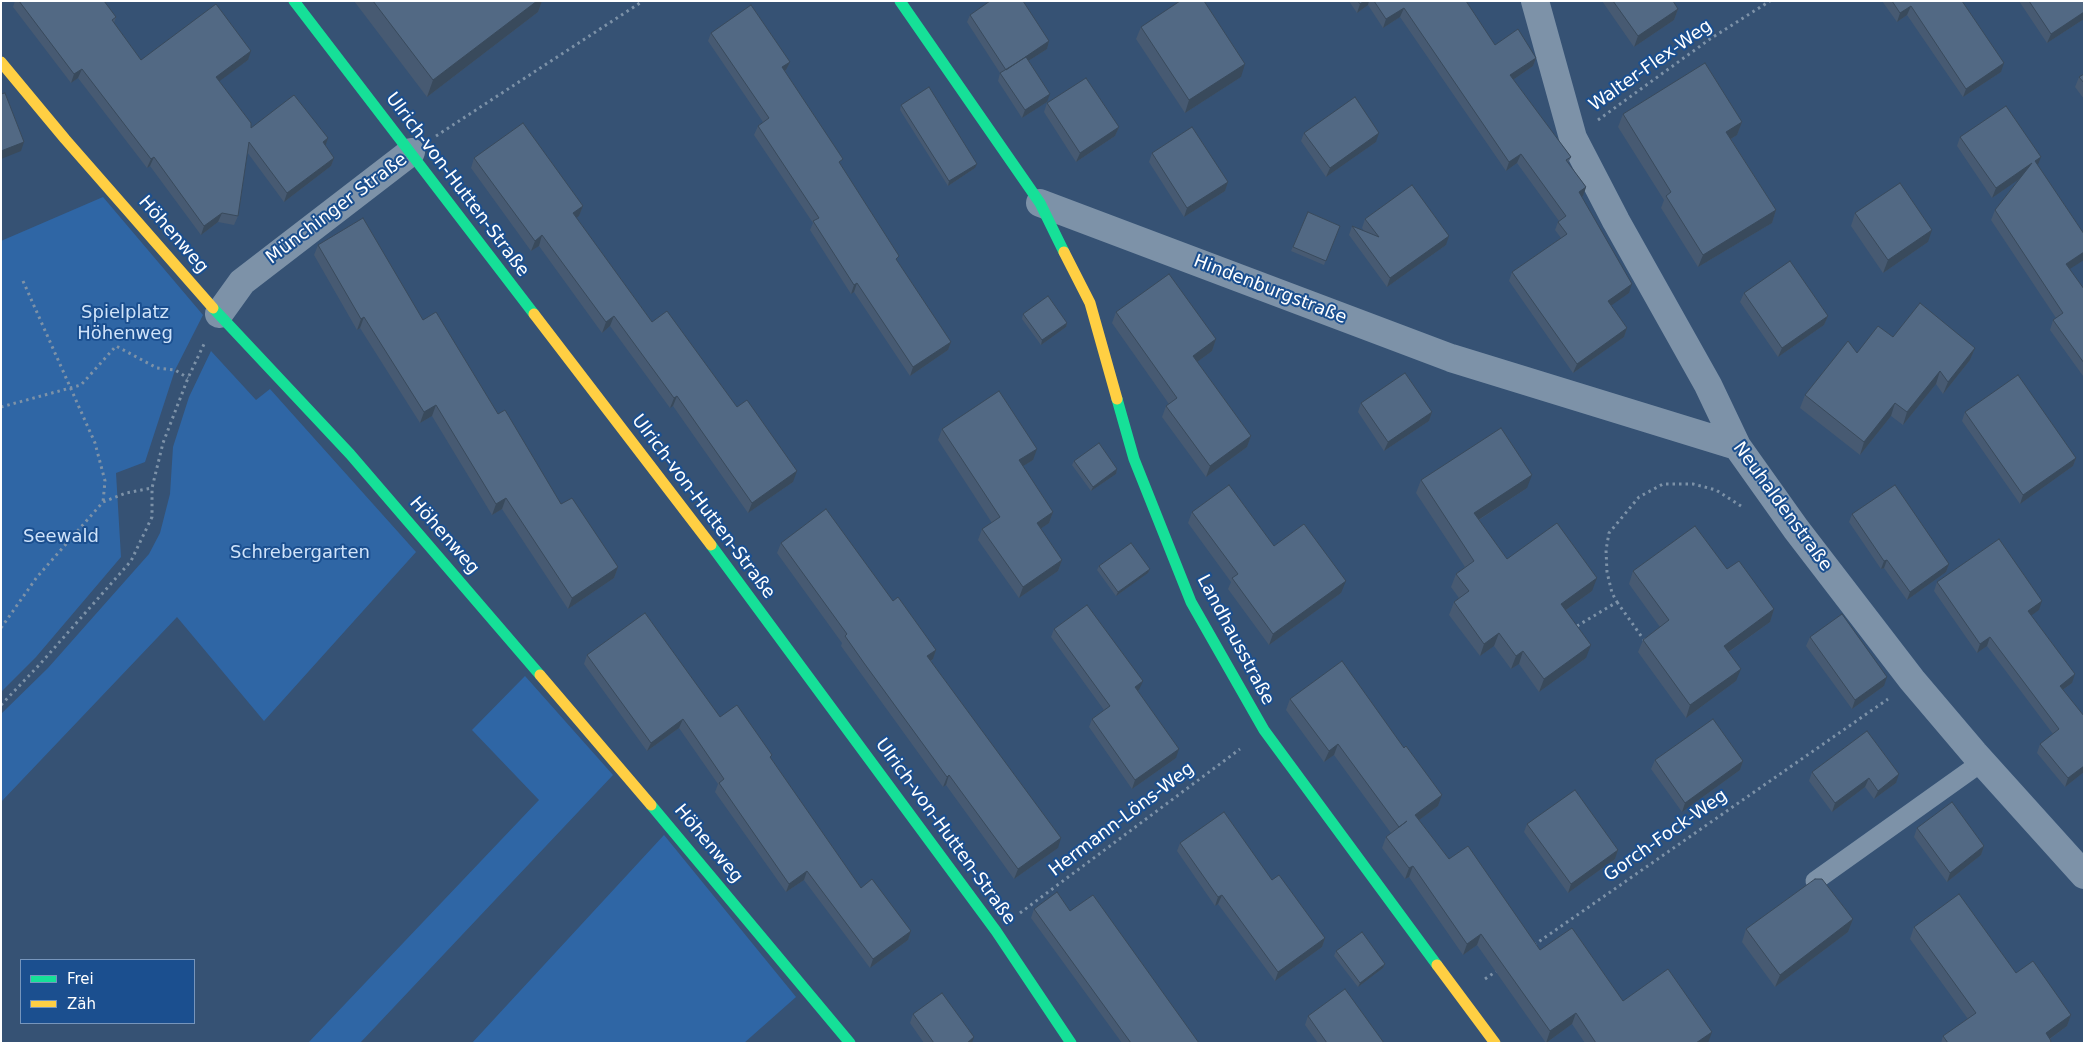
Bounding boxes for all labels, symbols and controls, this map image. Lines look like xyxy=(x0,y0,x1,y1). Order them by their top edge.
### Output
street label: Walter-Flex-Weg xyxy=(1585,15,1717,117)
street label: Ulrich-von-Hutten-Straße xyxy=(381,89,533,281)
street label: Münchinger Straße xyxy=(262,149,412,269)
street label: Höhenweg xyxy=(133,192,213,278)
street label: Hindenburgstraße xyxy=(1190,251,1350,329)
park label: Spielplatz Höhenweg xyxy=(77,302,173,344)
street label: Ulrich-von-Hutten-Straße xyxy=(627,411,779,603)
street label: Neuhaldenstraße xyxy=(1728,438,1836,576)
street label: Höhenweg xyxy=(404,493,484,579)
park label: Seewald xyxy=(23,526,99,548)
park label: Schrebergarten xyxy=(230,542,370,564)
street label: Landhausstraße xyxy=(1192,571,1278,709)
street label: Ulrich-von-Hutten-Straße xyxy=(870,735,1020,929)
street label: Hermann-Löns-Weg xyxy=(1045,758,1199,882)
street label: Gorch-Fock-Weg xyxy=(1600,785,1732,887)
street label: Höhenweg xyxy=(669,800,747,888)
legend xyxy=(20,959,195,1024)
text: Frei xyxy=(67,970,94,988)
text: Zäh xyxy=(67,995,96,1013)

